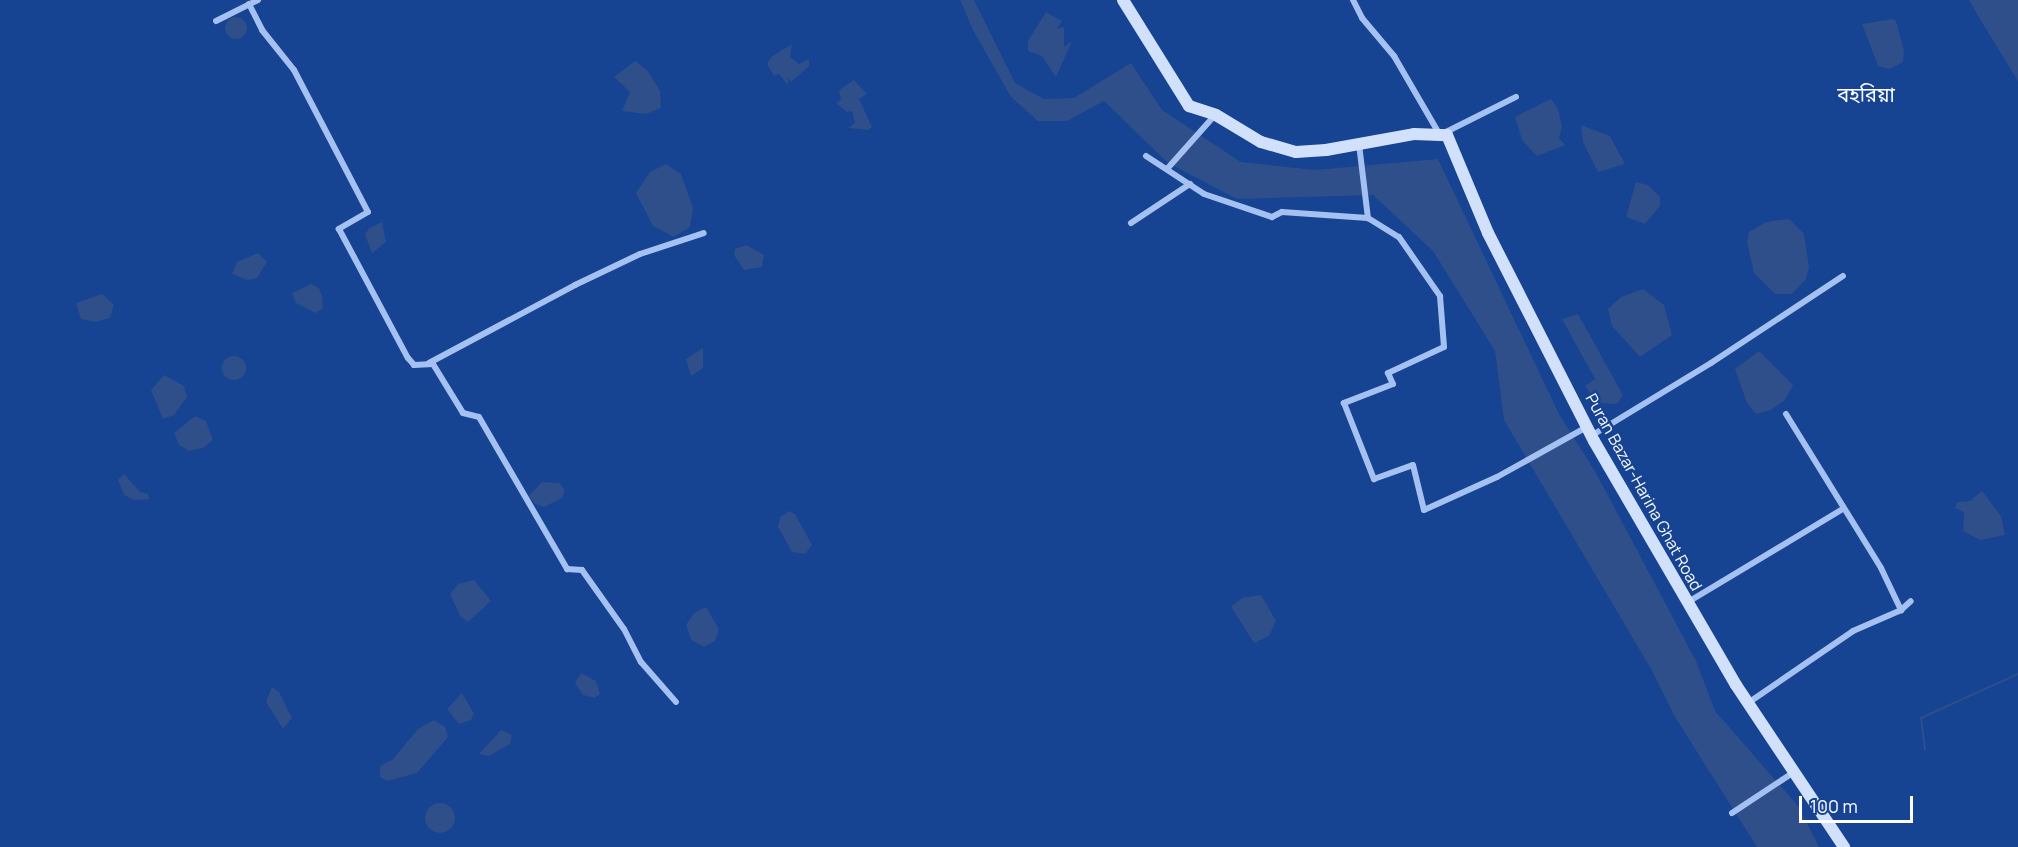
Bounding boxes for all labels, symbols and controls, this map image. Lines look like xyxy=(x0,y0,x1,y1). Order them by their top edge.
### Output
district label: বহরিয়া xyxy=(1837,82,1895,106)
street label: Puran Bazar-Harina Ghat Road xyxy=(1582,390,1706,594)
scale bar xyxy=(1802,784,1916,822)
text: 100 m xyxy=(1810,794,1858,818)

